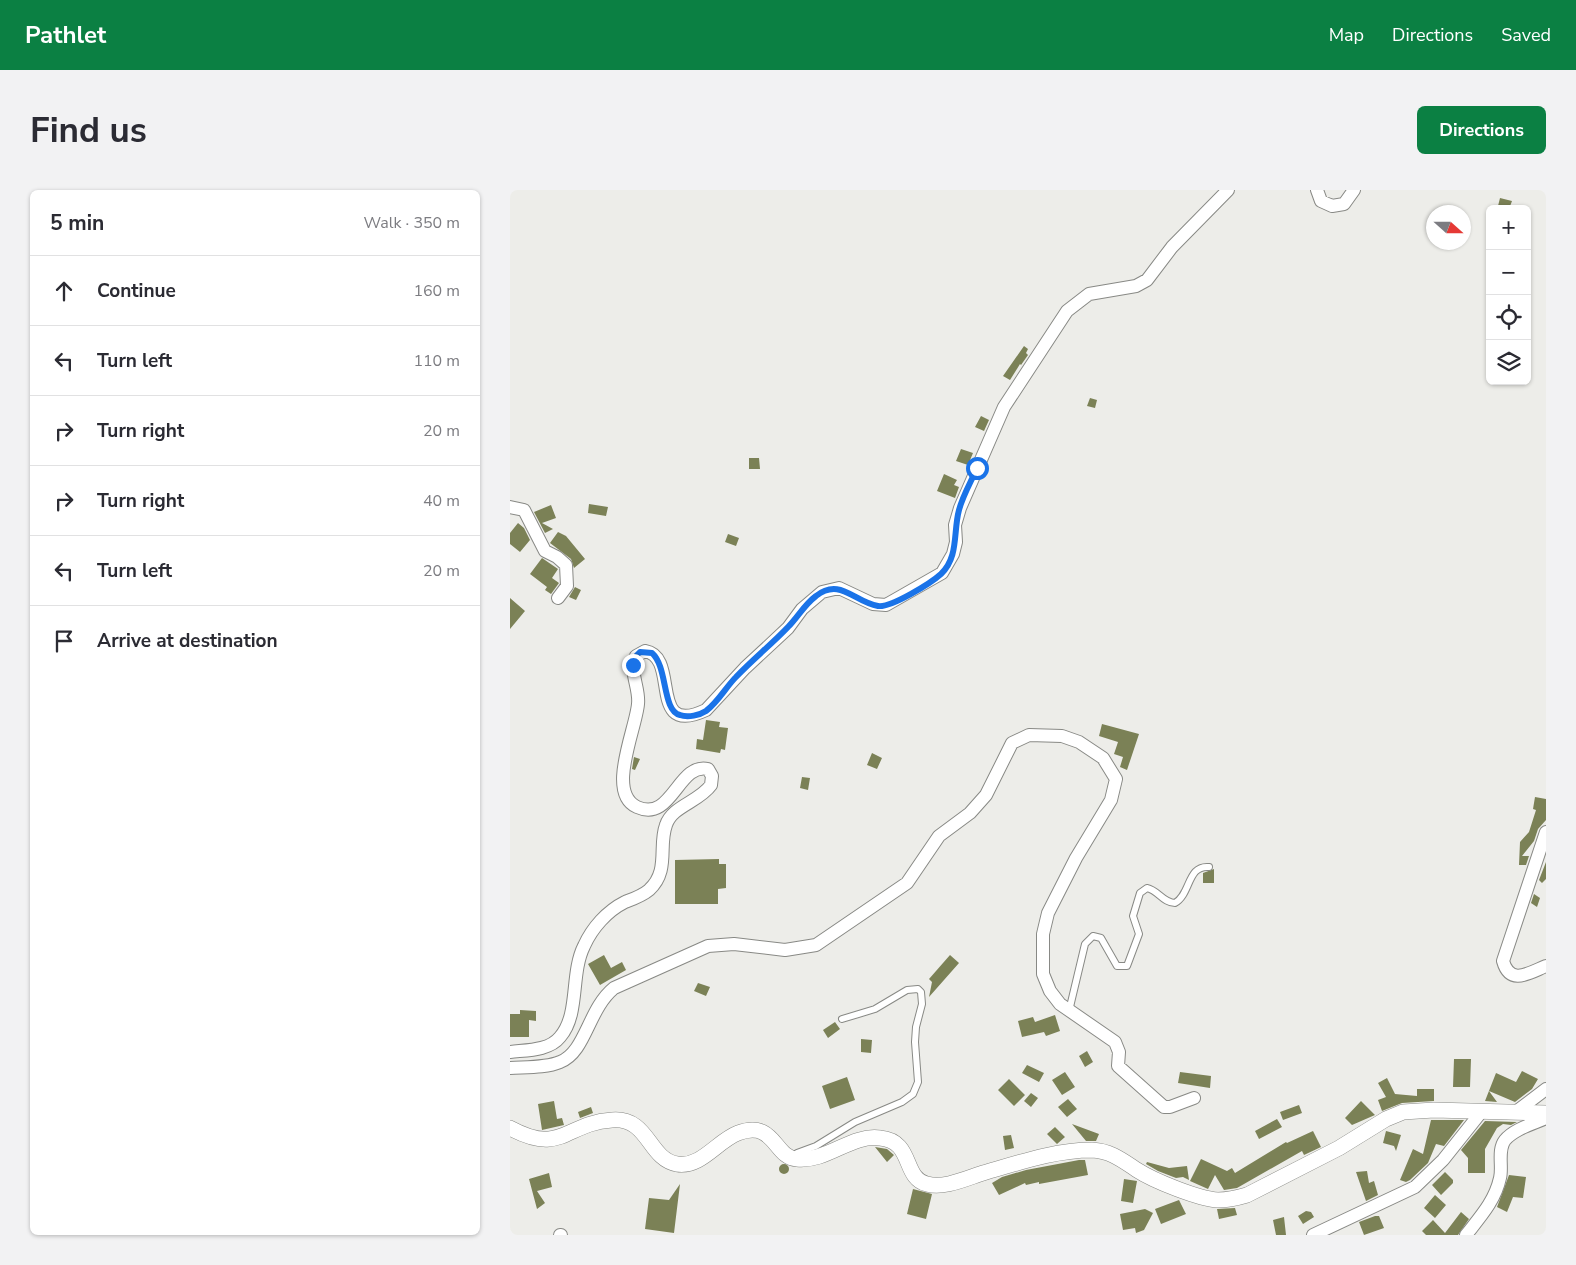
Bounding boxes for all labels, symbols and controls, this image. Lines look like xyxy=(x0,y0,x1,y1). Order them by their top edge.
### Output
text: Pathlet xyxy=(25,19,106,51)
text: Map xyxy=(1329,23,1364,47)
text: Directions xyxy=(1392,23,1473,47)
text: Saved xyxy=(1501,23,1551,47)
button: Directions xyxy=(1417,106,1546,154)
text: Find us xyxy=(30,107,147,154)
north arrow xyxy=(1426,205,1471,250)
map controls xyxy=(1486,205,1531,385)
button: + xyxy=(1486,205,1531,250)
text: 5 min xyxy=(50,209,104,237)
text: Walk · 350 m xyxy=(364,212,460,234)
button: − xyxy=(1486,250,1531,295)
icon: ahead xyxy=(50,277,78,305)
text: Continue xyxy=(97,278,176,304)
text: 160 m xyxy=(413,280,460,302)
button: locate xyxy=(1486,295,1531,340)
button: layers xyxy=(1486,340,1531,385)
icon: left xyxy=(50,347,78,375)
text: Turn left xyxy=(97,348,172,374)
text: 110 m xyxy=(413,350,460,372)
icon: right xyxy=(50,417,78,445)
text: Turn right xyxy=(97,418,184,444)
text: 20 m xyxy=(423,420,460,442)
route start xyxy=(966,457,989,480)
icon: right xyxy=(50,487,78,515)
text: Turn right xyxy=(97,488,184,514)
text: 40 m xyxy=(423,490,460,512)
icon: left xyxy=(50,557,78,585)
text: Turn left xyxy=(97,558,172,584)
text: 20 m xyxy=(423,560,460,582)
icon: arrive xyxy=(50,627,78,655)
text: Arrive at destination xyxy=(97,628,278,654)
route end xyxy=(622,654,645,677)

